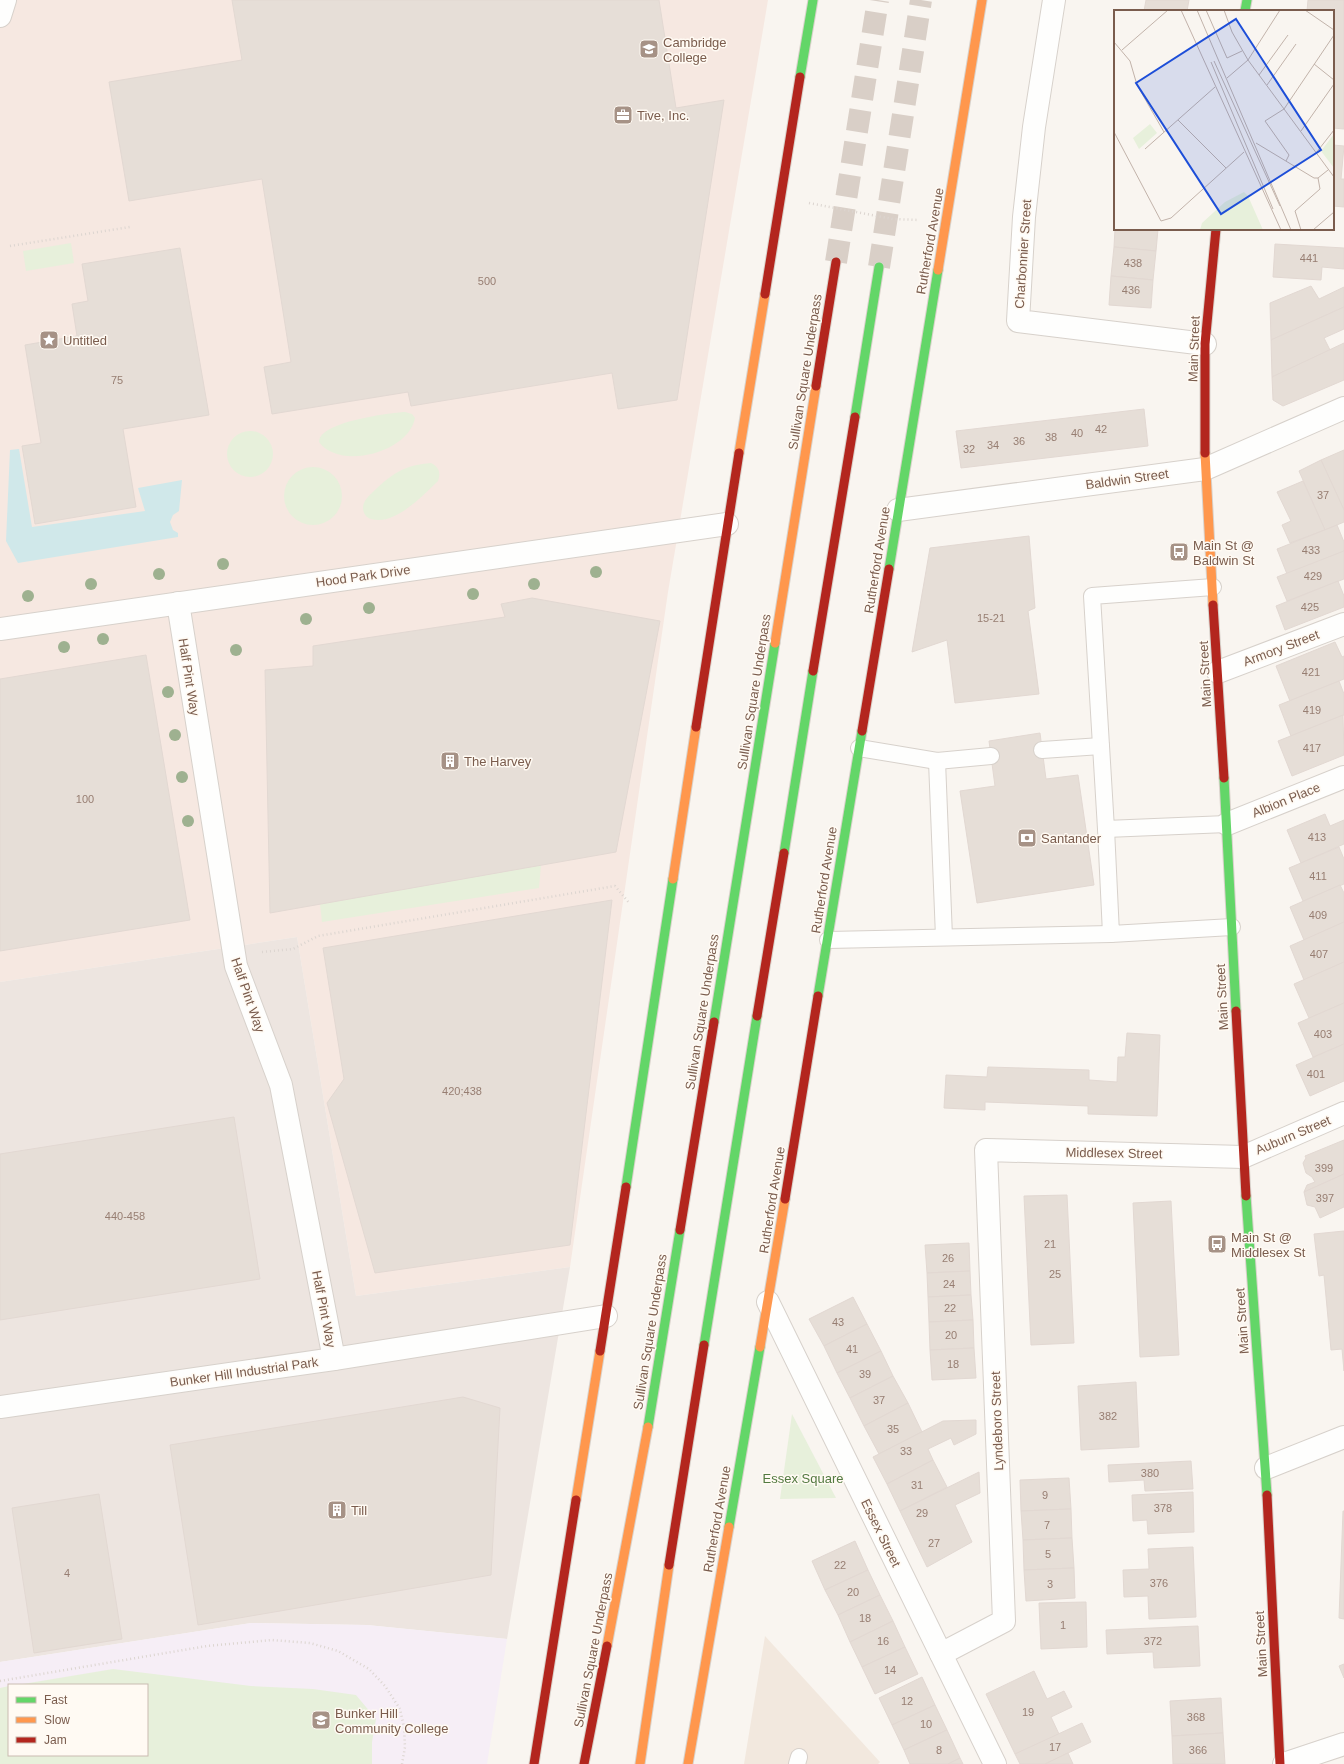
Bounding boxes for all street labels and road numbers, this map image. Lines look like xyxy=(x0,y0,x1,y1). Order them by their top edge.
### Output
street label: Rutherford Avenue xyxy=(913,186,947,296)
street label: Charbonnier Street xyxy=(1012,198,1034,309)
street label: Sullivan Square Underpass xyxy=(785,293,825,451)
street label: Main Street xyxy=(1185,315,1203,382)
street label: Baldwin Street xyxy=(1084,466,1170,492)
street label: Rutherford Avenue xyxy=(861,505,893,615)
street label: Hood Park Drive xyxy=(315,562,411,590)
street label: Sullivan Square Underpass xyxy=(734,613,774,771)
street label: Armory Street xyxy=(1241,626,1321,669)
street label: Half Pint Way xyxy=(175,637,203,717)
street label: Main Street xyxy=(1196,640,1214,708)
street label: Albion Place xyxy=(1250,780,1322,820)
street label: Rutherford Avenue xyxy=(808,825,840,935)
street label: Sullivan Square Underpass xyxy=(682,933,722,1091)
street label: Half Pint Way xyxy=(228,956,268,1035)
street label: Main Street xyxy=(1213,963,1231,1031)
street label: Auburn Street xyxy=(1253,1112,1333,1158)
street label: Rutherford Avenue xyxy=(756,1145,788,1255)
street label: Middlesex Street xyxy=(1065,1145,1163,1161)
street label: Sullivan Square Underpass xyxy=(630,1253,670,1411)
street label: Half Pint Way xyxy=(309,1269,339,1349)
street label: Main Street xyxy=(1232,1287,1252,1355)
street label: Bunker Hill Industrial Park xyxy=(169,1354,320,1390)
street label: Lyndeboro Street xyxy=(988,1371,1006,1471)
street label: Rutherford Avenue xyxy=(700,1464,734,1574)
street label: Essex Street xyxy=(858,1497,904,1570)
street label: Sullivan Square Underpass xyxy=(571,1571,615,1729)
street label: Main Street xyxy=(1252,1610,1270,1678)

